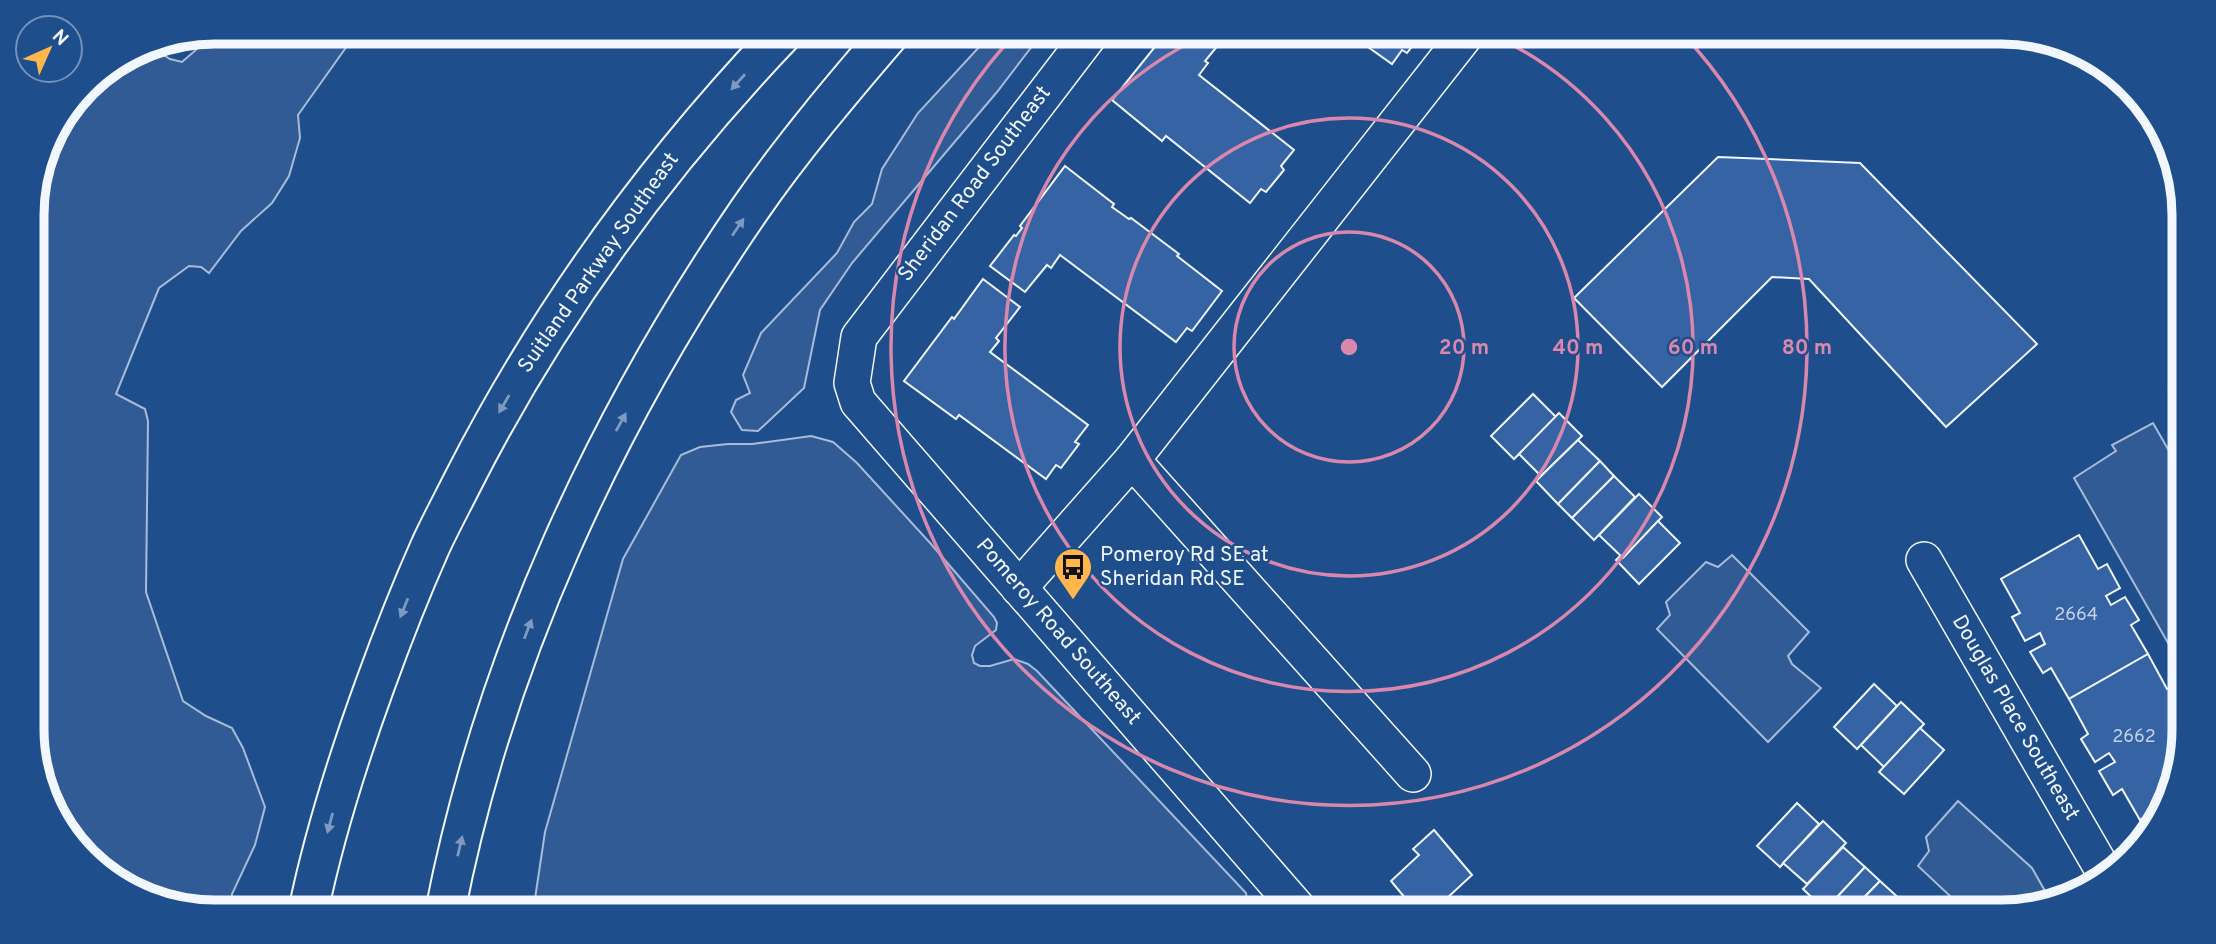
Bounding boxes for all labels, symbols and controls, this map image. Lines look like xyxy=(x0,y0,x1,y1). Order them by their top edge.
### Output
north arrow xyxy=(14,14,84,84)
text: N xyxy=(46,25,73,52)
one-way arrow xyxy=(730,73,746,91)
street label: Sheridan Road Southeast xyxy=(893,81,1057,287)
street label: Suitland Parkway Southeast xyxy=(513,148,685,378)
one-way arrow xyxy=(732,217,745,237)
centre of rings xyxy=(1337,335,1361,359)
text: 20 m xyxy=(1439,335,1489,362)
text: 40 m xyxy=(1553,335,1603,362)
text: 60 m xyxy=(1668,335,1718,362)
text: 80 m xyxy=(1782,335,1832,362)
one-way arrow xyxy=(498,395,510,414)
one-way arrow xyxy=(615,412,627,431)
street label: Pomeroy Road Southeast xyxy=(970,533,1146,731)
place label: Pomeroy Rd SE at Sheridan Rd SE xyxy=(1100,542,1269,593)
bus stop icon: Pomeroy Rd SE at Sheridan Rd SE xyxy=(1052,546,1094,601)
one-way arrow xyxy=(399,598,410,619)
house number: 2664 xyxy=(2054,604,2098,627)
street label: Douglas Place Southeast xyxy=(1945,610,2085,826)
one-way arrow xyxy=(523,618,534,639)
house number: 2662 xyxy=(2112,726,2156,749)
one-way arrow xyxy=(325,813,335,834)
one-way arrow xyxy=(455,835,466,857)

